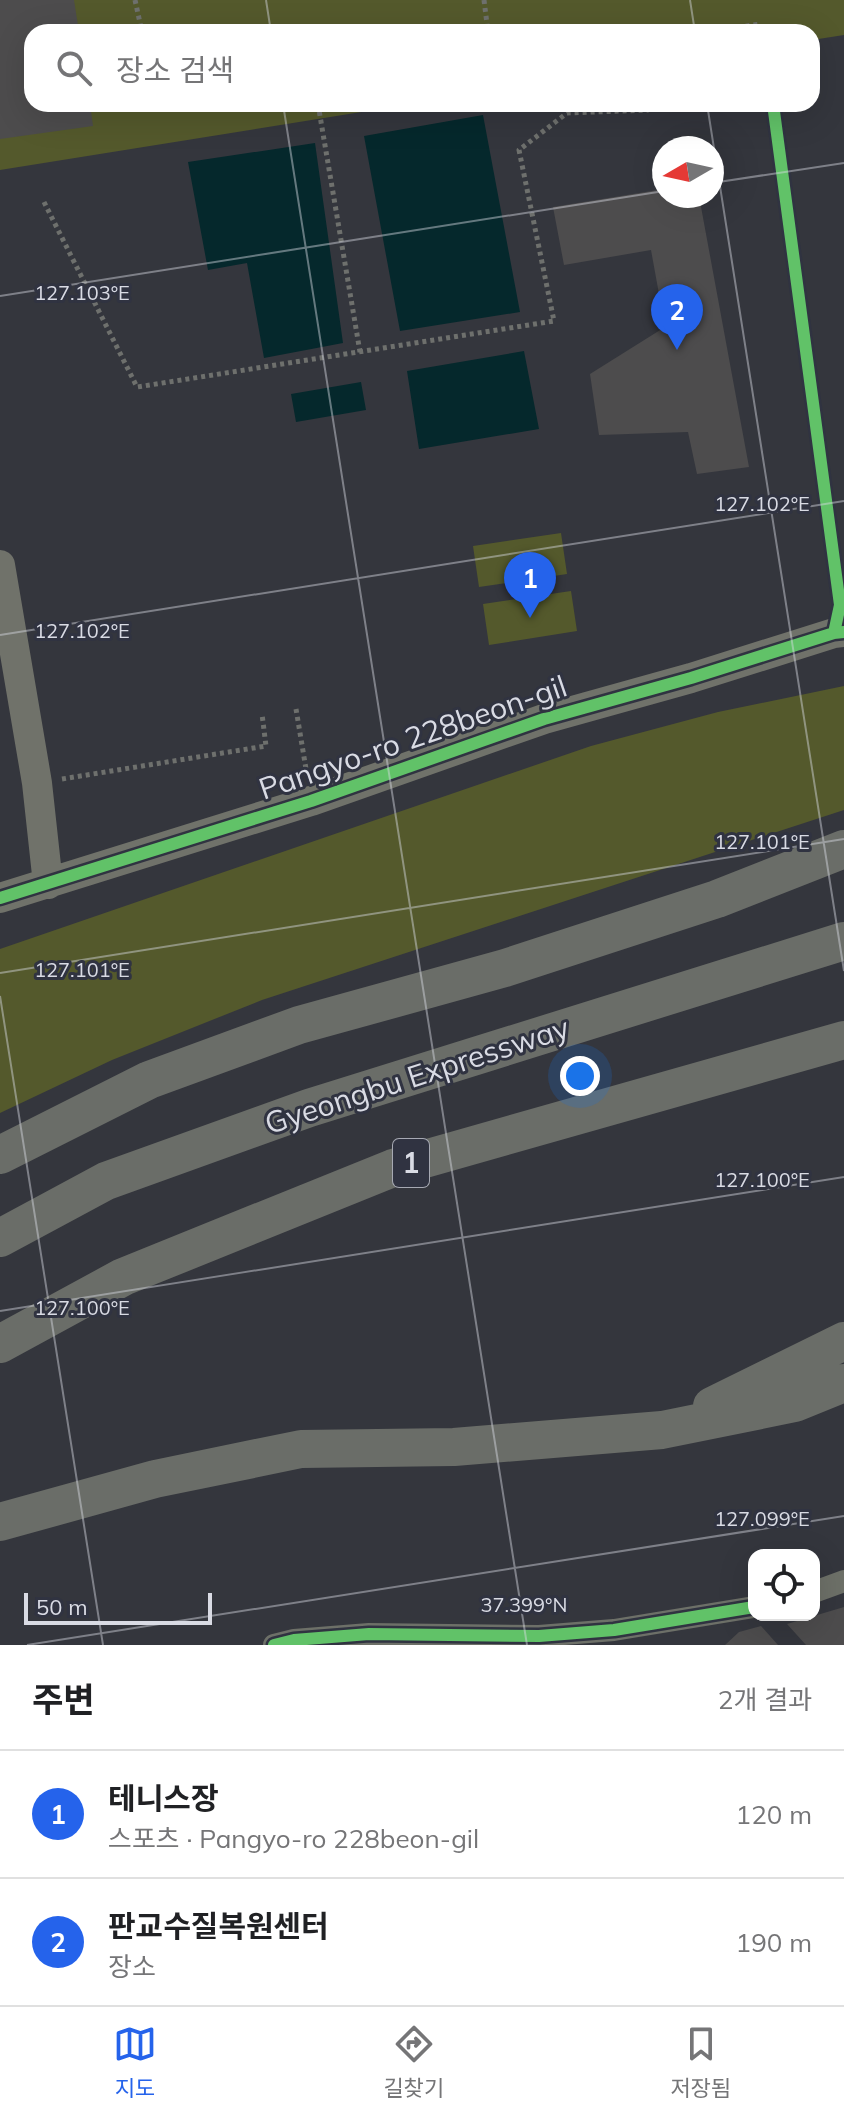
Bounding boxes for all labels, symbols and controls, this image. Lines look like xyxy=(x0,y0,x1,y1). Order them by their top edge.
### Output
search box xyxy=(24,24,820,112)
icon: search xyxy=(52,46,96,90)
text: 장소 검색 xyxy=(116,51,234,89)
north arrow xyxy=(652,136,724,208)
text: 127.103°E xyxy=(34,280,130,305)
pin: 2 xyxy=(651,284,703,350)
text: 127.102°E xyxy=(714,491,810,516)
pin: 1 xyxy=(504,552,556,618)
text: 127.102°E xyxy=(34,618,130,643)
street label: Pangyo-ro 228beon-gil xyxy=(254,667,572,808)
text: 127.101°E xyxy=(714,829,810,854)
text: 127.101°E xyxy=(34,957,130,982)
street label: Gyeongbu Expressway xyxy=(260,1008,574,1142)
your location xyxy=(560,1056,600,1096)
road number: 1 xyxy=(393,1139,429,1187)
text: 127.100°E xyxy=(714,1167,810,1192)
text: 127.100°E xyxy=(34,1295,130,1320)
text: 127.099°E xyxy=(714,1506,810,1531)
map controls xyxy=(748,1549,820,1621)
button: locate xyxy=(748,1549,820,1621)
scale bar xyxy=(24,1589,212,1625)
text: 37.399°N xyxy=(481,1592,567,1617)
text: 50 m xyxy=(36,1593,87,1621)
text: 주변 xyxy=(32,1678,95,1721)
text: 2개 결과 xyxy=(718,1683,812,1716)
text: 테니스장 xyxy=(108,1779,218,1817)
text: 1 xyxy=(50,1798,66,1831)
text: 120 m xyxy=(736,1798,812,1831)
text: 스포츠 · Pangyo-ro 228beon-gil xyxy=(108,1822,479,1855)
text: 판교수질복원센터 xyxy=(108,1907,329,1945)
text: 2 xyxy=(50,1926,66,1959)
text: 190 m xyxy=(736,1926,812,1959)
text: 장소 xyxy=(108,1950,156,1983)
tab: 지도 xyxy=(113,2022,157,2102)
tab: 길찾기 xyxy=(383,2022,444,2102)
tab: 저장됨 xyxy=(670,2022,731,2102)

